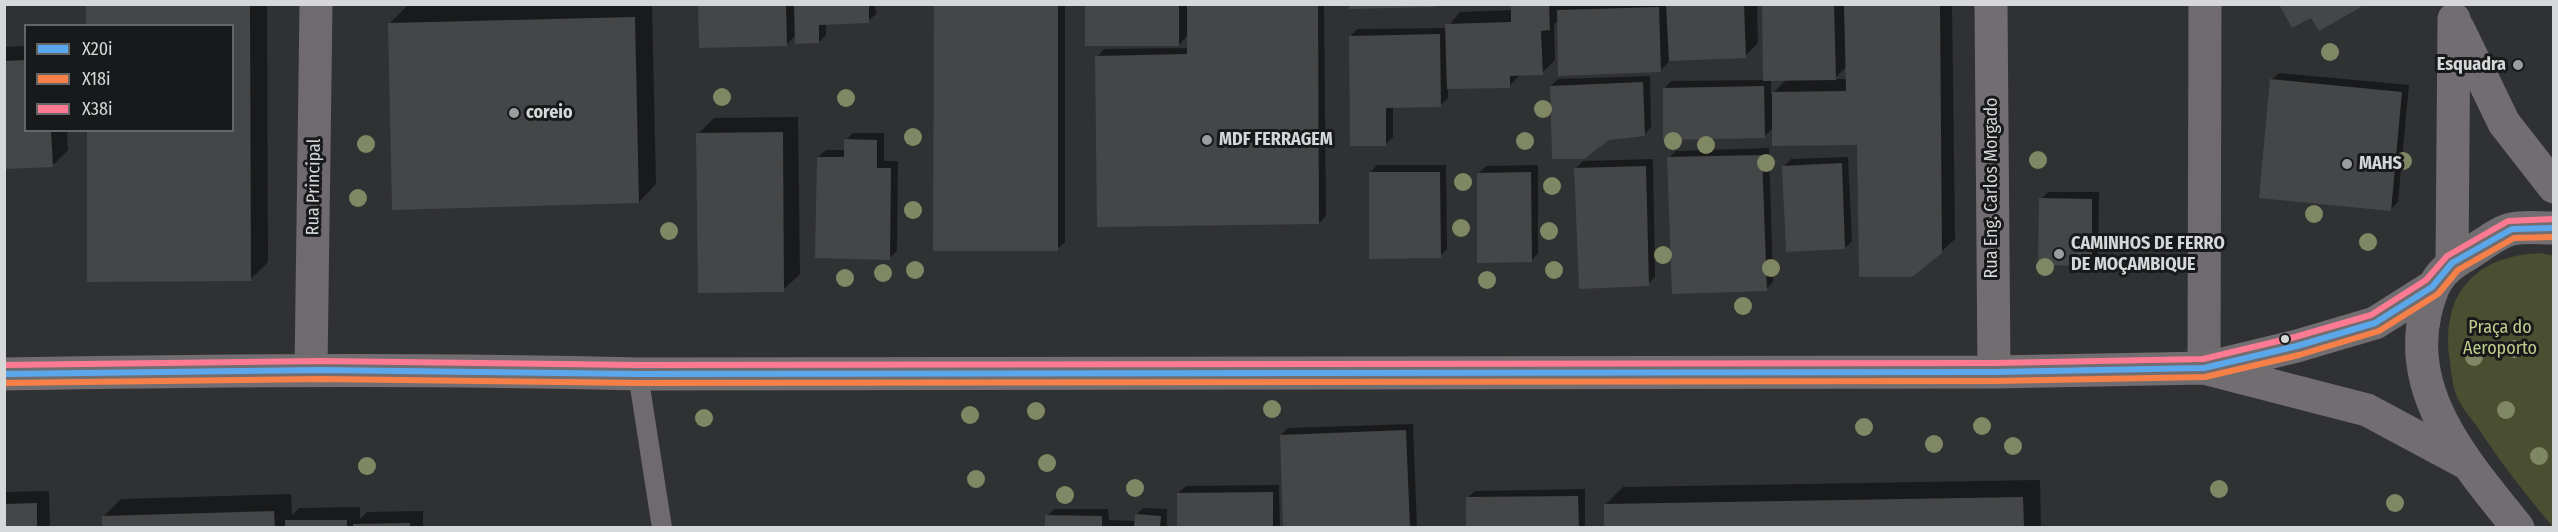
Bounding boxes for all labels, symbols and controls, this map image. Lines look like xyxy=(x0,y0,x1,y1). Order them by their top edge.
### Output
legend xyxy=(24,24,234,132)
text: X20i xyxy=(82,38,113,60)
place label: Esquadra xyxy=(2437,54,2506,76)
marker: Esquadra xyxy=(2511,58,2525,72)
text: X18i xyxy=(82,68,111,90)
text: X38i xyxy=(82,98,112,120)
street label: Rua Eng. Carlos Morgado xyxy=(1981,98,2003,278)
place label: coreio xyxy=(526,102,573,124)
marker: coreio xyxy=(507,106,521,120)
place label: MDF FERRAGEM xyxy=(1219,129,1333,151)
marker: MDF FERRAGEM xyxy=(1200,133,1214,147)
street label: Rua Principal xyxy=(302,138,326,236)
place label: MAHS xyxy=(2359,153,2402,175)
marker: MAHS xyxy=(2340,157,2354,171)
place label: CAMINHOS DE FERRO DE MOÇAMBIQUE xyxy=(2071,233,2225,276)
marker: CAMINHOS DE FERRO DE MOÇAMBIQUE xyxy=(2052,247,2066,261)
park label: Praça do Aeroporto xyxy=(2463,317,2537,360)
unlabelled marker xyxy=(2279,333,2291,345)

